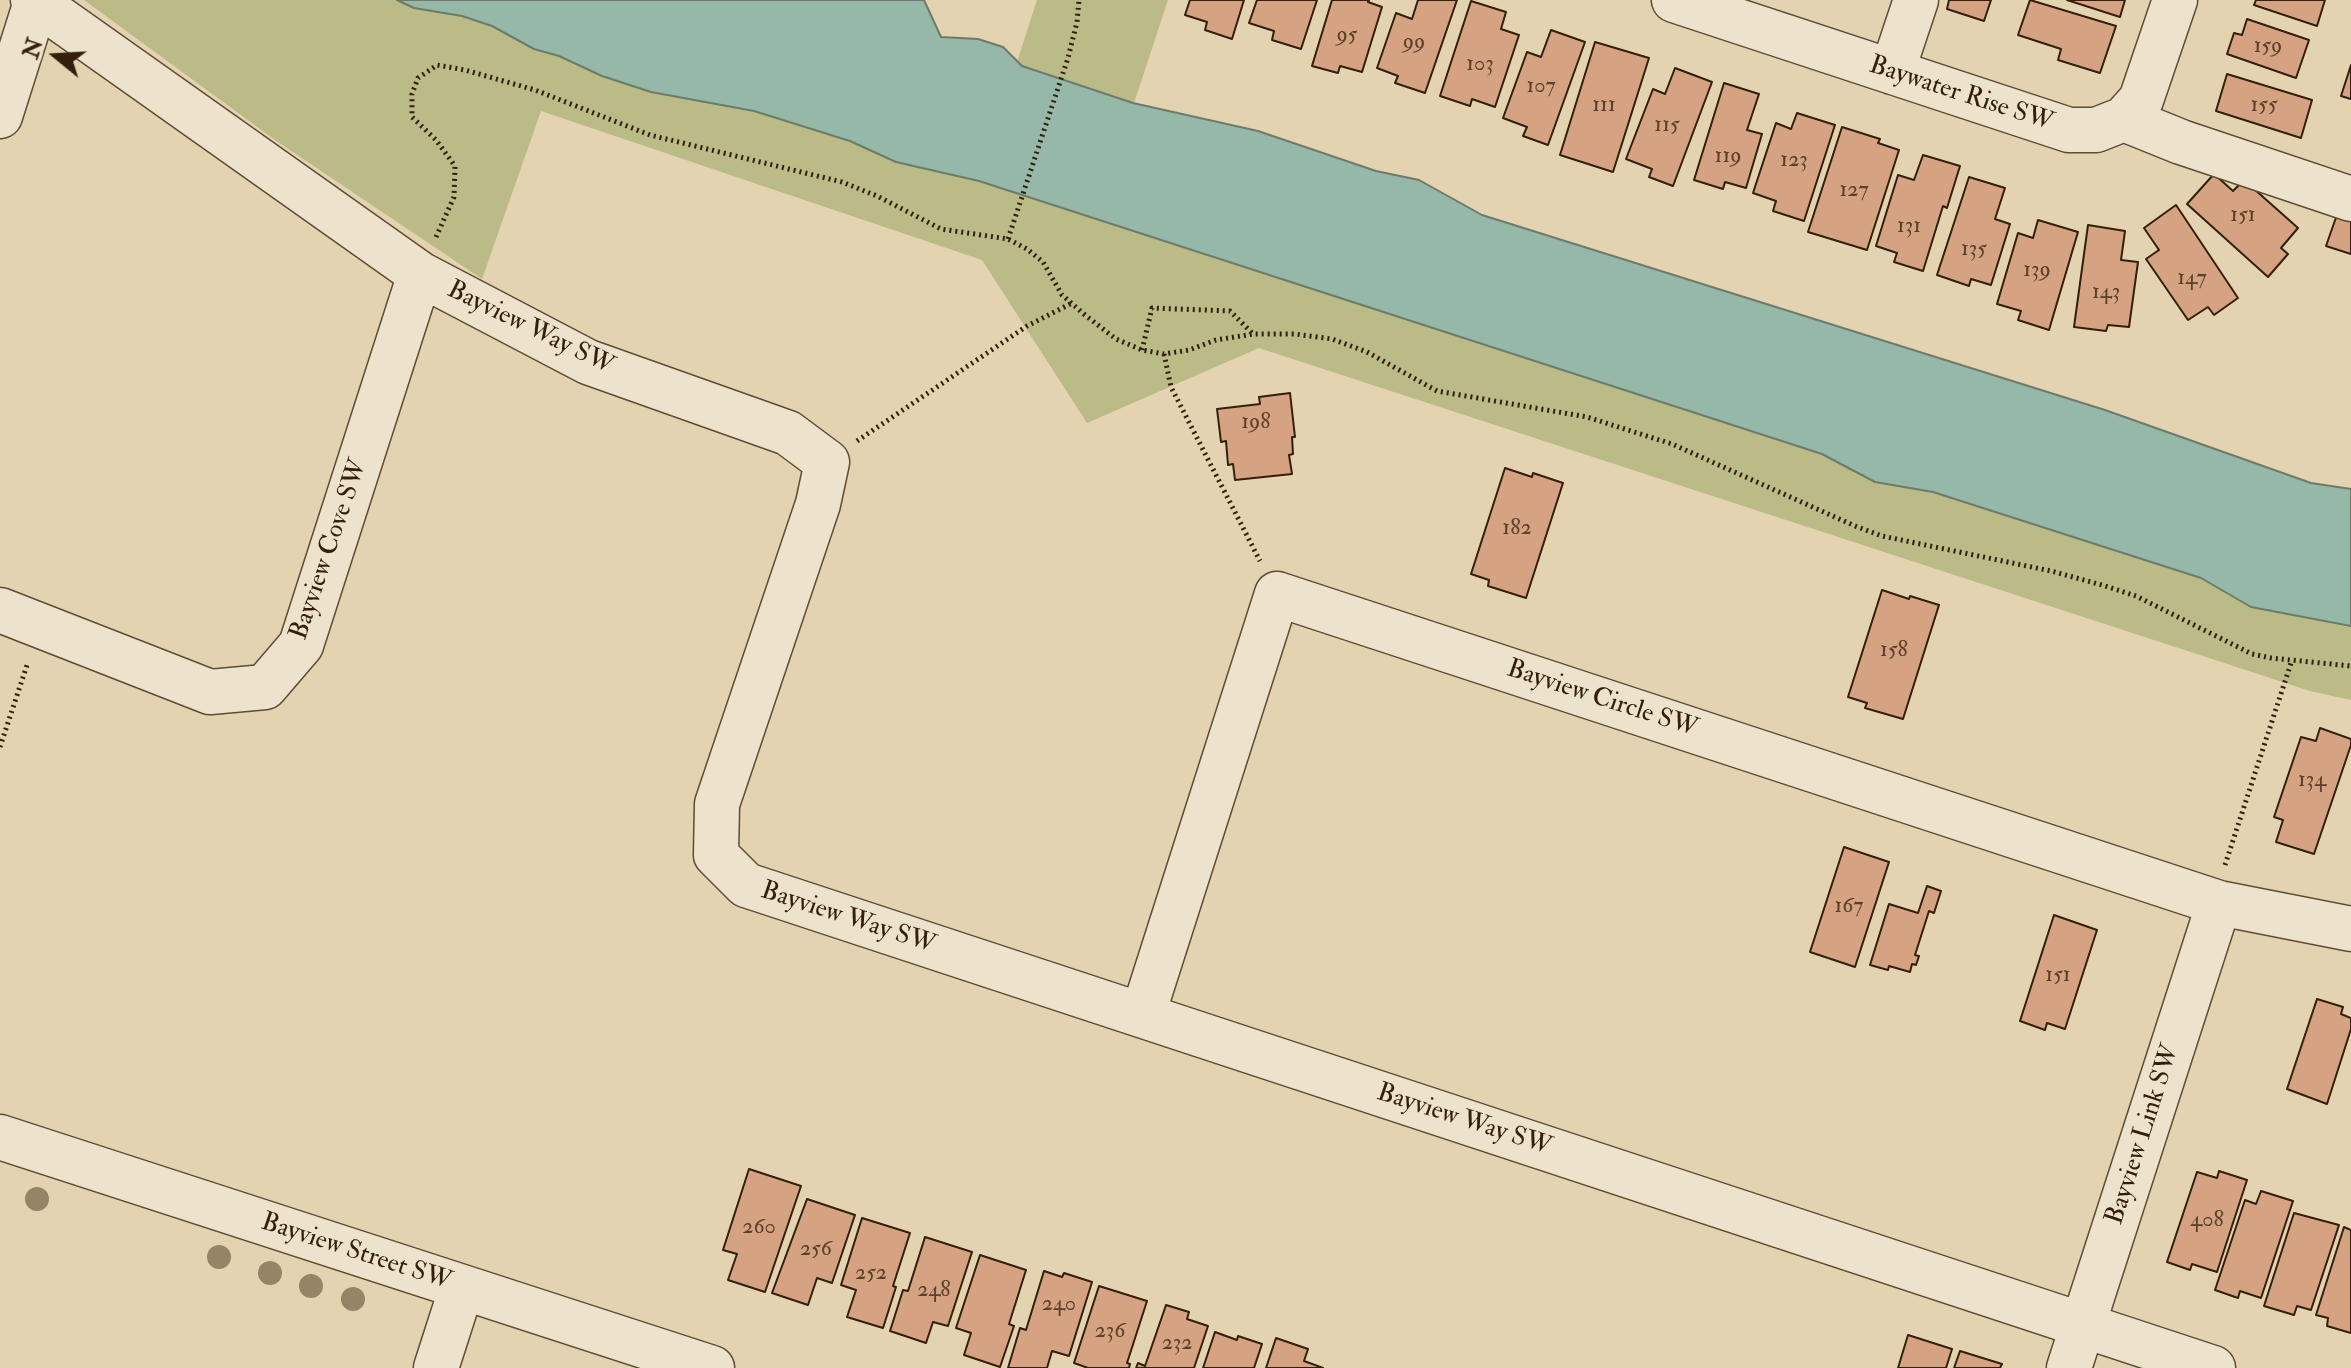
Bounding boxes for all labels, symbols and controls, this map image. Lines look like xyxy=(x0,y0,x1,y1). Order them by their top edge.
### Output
north arrow xyxy=(16,16,96,96)
house number: 95 xyxy=(1337,23,1357,49)
house number: 99 xyxy=(1403,30,1425,56)
house number: 159 xyxy=(2254,34,2282,60)
text: N xyxy=(17,35,50,62)
street label: Baywater Rise SW xyxy=(1865,51,2057,139)
house number: 103 xyxy=(1466,52,1494,78)
house number: 107 xyxy=(1526,74,1556,100)
house number: 111 xyxy=(1592,93,1616,119)
house number: 155 xyxy=(2250,93,2278,119)
house number: 115 xyxy=(1654,113,1680,139)
house number: 119 xyxy=(1715,144,1741,170)
house number: 123 xyxy=(1780,148,1808,174)
house number: 127 xyxy=(1839,178,1869,204)
house number: 151 xyxy=(2230,203,2256,229)
house number: 131 xyxy=(1897,214,1921,240)
house number: 135 xyxy=(1961,237,1987,263)
house number: 139 xyxy=(2023,258,2051,284)
house number: 147 xyxy=(2177,266,2207,292)
street label: Bayview Way SW xyxy=(442,275,618,383)
house number: 143 xyxy=(2092,280,2120,306)
house number: 198 xyxy=(1241,410,1271,436)
street label: Bayview Cove SW xyxy=(285,456,375,644)
house number: 182 xyxy=(1502,516,1532,542)
house number: 158 xyxy=(1880,638,1908,664)
street label: Bayview Circle SW xyxy=(1503,654,1701,746)
house number: 134 xyxy=(2298,768,2326,794)
street label: Bayview Way SW xyxy=(757,876,939,962)
house number: 167 xyxy=(1835,894,1863,920)
house number: 151 xyxy=(2045,963,2071,989)
street label: Bayview Link SW xyxy=(2100,1041,2188,1229)
street label: Bayview Way SW xyxy=(1373,1078,1555,1164)
street label: Bayview Street SW xyxy=(257,1208,455,1298)
house number: 408 xyxy=(2190,1208,2224,1234)
house number: 260 xyxy=(742,1215,776,1241)
house number: 256 xyxy=(800,1237,832,1263)
house number: 252 xyxy=(855,1261,887,1287)
house number: 248 xyxy=(917,1278,951,1304)
house number: 240 xyxy=(1042,1292,1076,1318)
house number: 236 xyxy=(1095,1319,1125,1345)
house number: 232 xyxy=(1162,1331,1192,1357)

